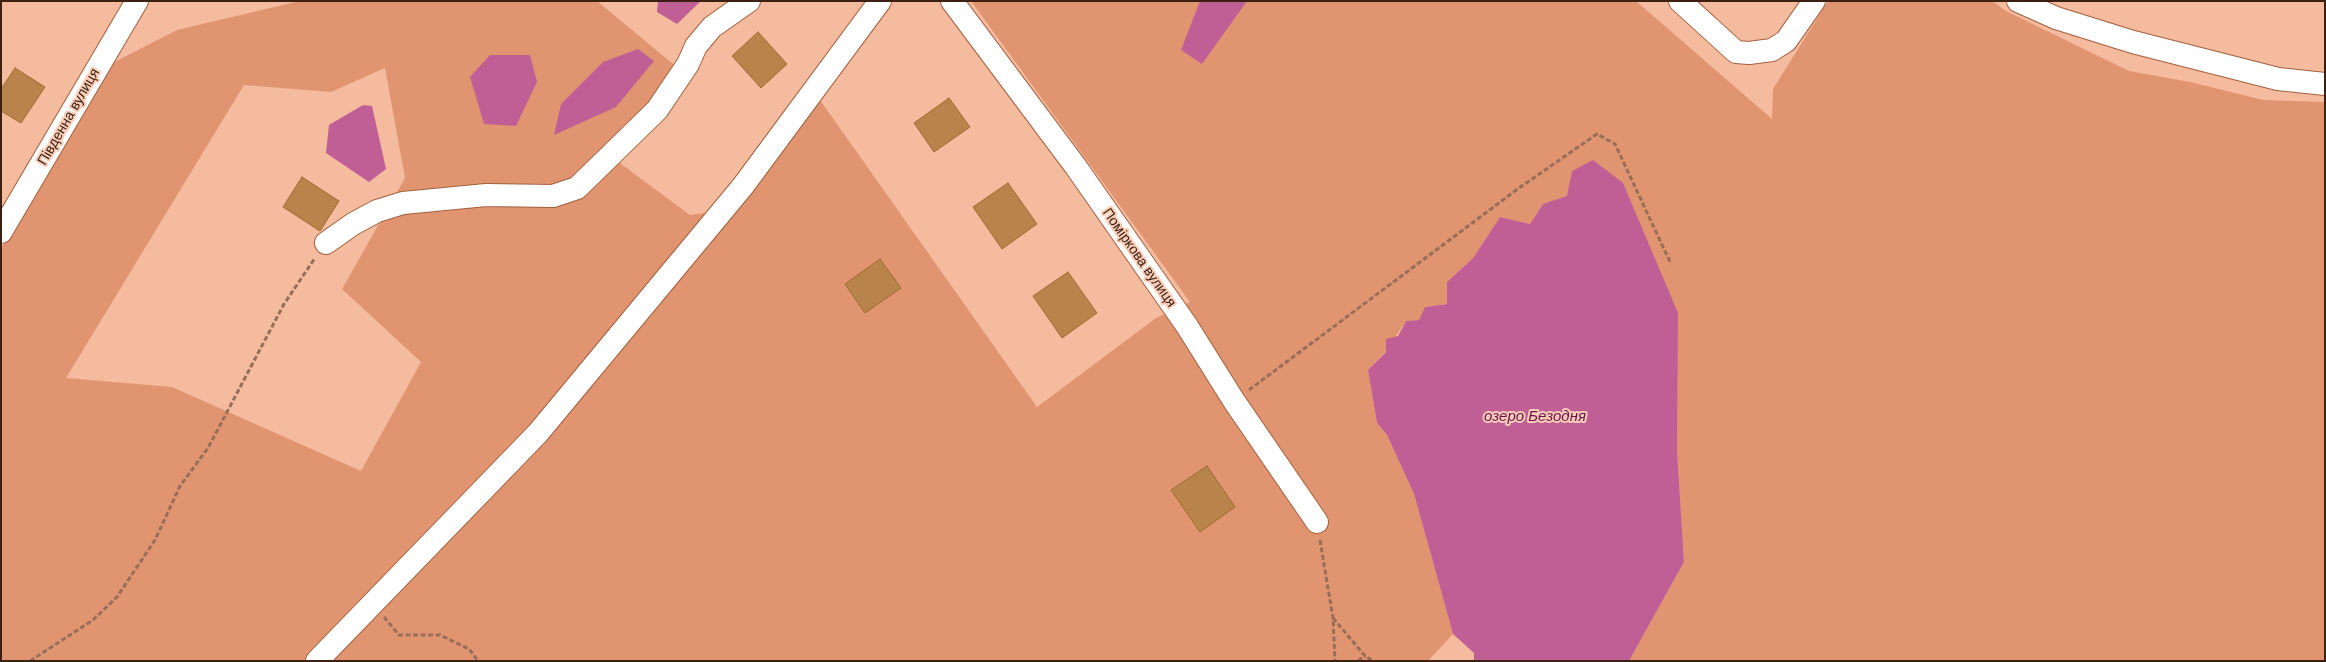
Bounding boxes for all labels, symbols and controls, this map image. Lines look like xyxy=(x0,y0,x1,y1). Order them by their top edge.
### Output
street label: Південна вулиця xyxy=(34,66,104,168)
street label: Поміркова вулиця xyxy=(1099,205,1179,311)
water label: озеро Безодня xyxy=(1484,408,1586,426)

